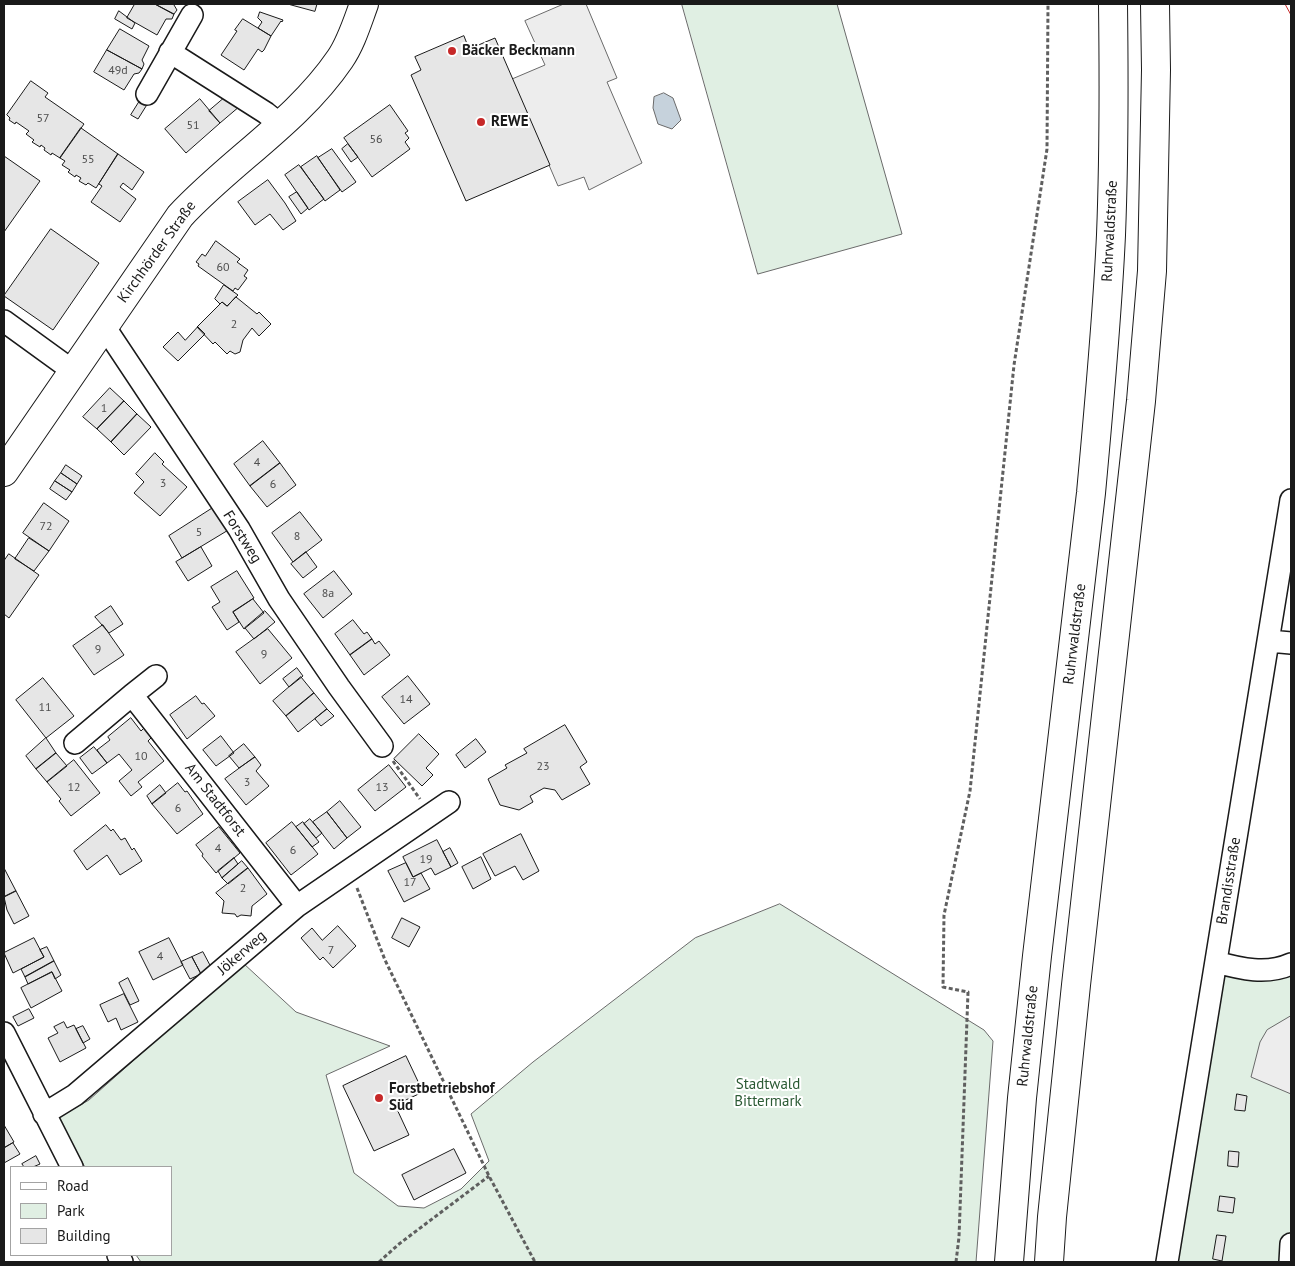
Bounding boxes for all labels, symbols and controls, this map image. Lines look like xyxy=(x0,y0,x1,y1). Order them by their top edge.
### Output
place label: Bäcker Beckmann xyxy=(462,42,575,60)
marker: Bäcker Beckmann xyxy=(446,45,458,57)
house number: 49d xyxy=(108,64,128,78)
house number: 57 xyxy=(36,112,50,126)
place label: REWE xyxy=(491,113,529,131)
marker: REWE xyxy=(475,116,487,128)
house number: 51 xyxy=(186,119,200,133)
house number: 56 xyxy=(369,133,383,147)
house number: 55 xyxy=(81,153,95,167)
street label: Ruhrwaldstraße xyxy=(1098,180,1122,282)
street label: Kirchhörder Straße xyxy=(114,198,200,306)
house number: 60 xyxy=(216,261,230,275)
house number: 2 xyxy=(231,318,237,332)
house number: 1 xyxy=(101,402,107,416)
house number: 4 xyxy=(254,456,260,470)
house number: 3 xyxy=(160,477,166,491)
house number: 6 xyxy=(270,478,276,492)
street label: Forstweg xyxy=(219,507,265,567)
house number: 72 xyxy=(39,520,53,534)
house number: 5 xyxy=(196,526,202,540)
house number: 8 xyxy=(294,530,300,544)
street label: Ruhrwaldstraße xyxy=(1060,583,1090,685)
house number: 8a xyxy=(322,587,334,601)
house number: 9 xyxy=(95,643,101,657)
house number: 9 xyxy=(261,648,267,662)
house number: 14 xyxy=(399,693,413,707)
house number: 11 xyxy=(38,701,52,715)
house number: 10 xyxy=(134,750,148,764)
street label: Am Stadtforst xyxy=(181,760,249,840)
house number: 23 xyxy=(536,760,550,774)
house number: 3 xyxy=(244,776,250,790)
house number: 12 xyxy=(67,781,81,795)
house number: 13 xyxy=(375,781,389,795)
house number: 6 xyxy=(175,802,181,816)
street label: Brandisstraße xyxy=(1213,836,1245,926)
house number: 4 xyxy=(215,842,221,856)
house number: 6 xyxy=(290,844,296,858)
house number: 19 xyxy=(419,853,433,867)
house number: 17 xyxy=(403,876,417,890)
house number: 2 xyxy=(240,882,246,896)
street label: Jökerweg xyxy=(214,927,270,979)
house number: 7 xyxy=(328,944,334,958)
house number: 4 xyxy=(157,950,163,964)
street label: Ruhrwaldstraße xyxy=(1014,985,1042,1087)
park label: Stadtwald Bittermark xyxy=(734,1076,802,1111)
place label: Forstbetriebshof Süd xyxy=(389,1080,495,1115)
marker: Forstbetriebshof Süd xyxy=(373,1092,385,1104)
legend xyxy=(10,1166,172,1256)
text: Road xyxy=(57,1176,89,1195)
text: Park xyxy=(57,1201,85,1220)
text: Building xyxy=(57,1226,111,1245)

